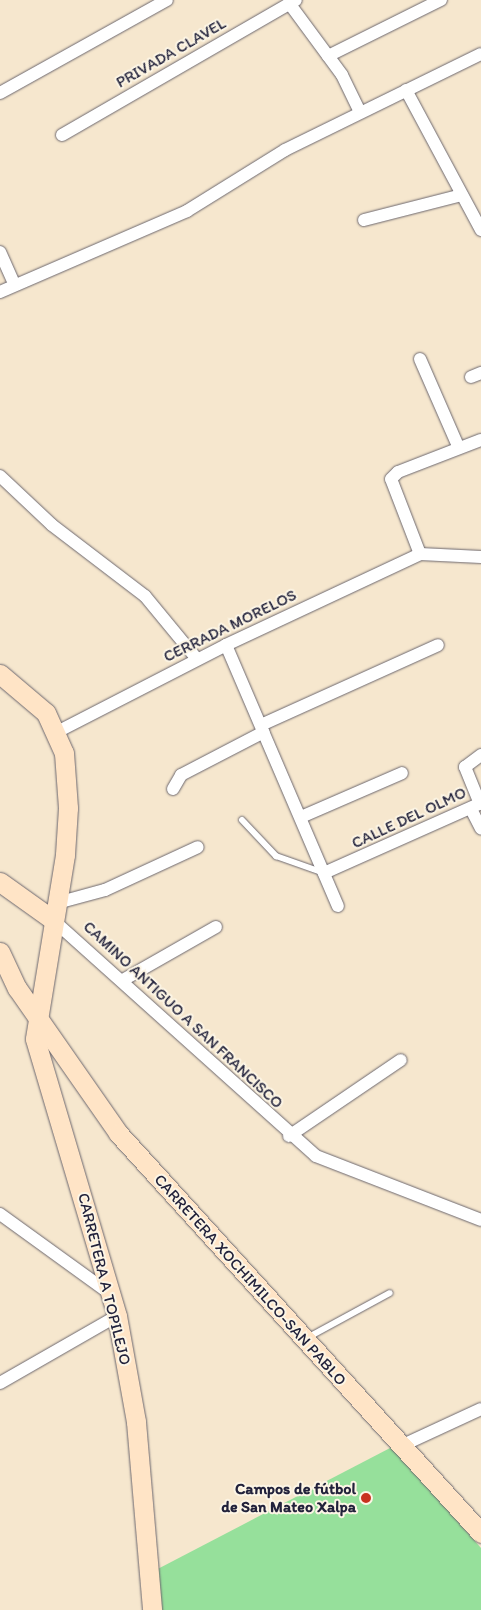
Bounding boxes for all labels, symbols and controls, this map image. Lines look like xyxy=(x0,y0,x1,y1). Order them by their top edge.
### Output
street label: PRIVADA CLAVEL xyxy=(112,14,230,92)
street label: CERRADA MORELOS xyxy=(161,586,299,666)
street label: CALLE DEL OLMO xyxy=(349,783,469,853)
street label: CAMINO ANTIGUO A SAN FRANCISCO xyxy=(79,917,287,1113)
street label: CARRETERA XOCHIMILCO-SAN PABLO xyxy=(151,1171,349,1389)
street label: CARRETERA A TOPILEJO xyxy=(74,1192,134,1366)
place label: Campos de fútbol de San Mateo Xalpa xyxy=(221,1479,356,1517)
marker: Campos de fútbol de San Mateo Xalpa xyxy=(360,1492,372,1504)

